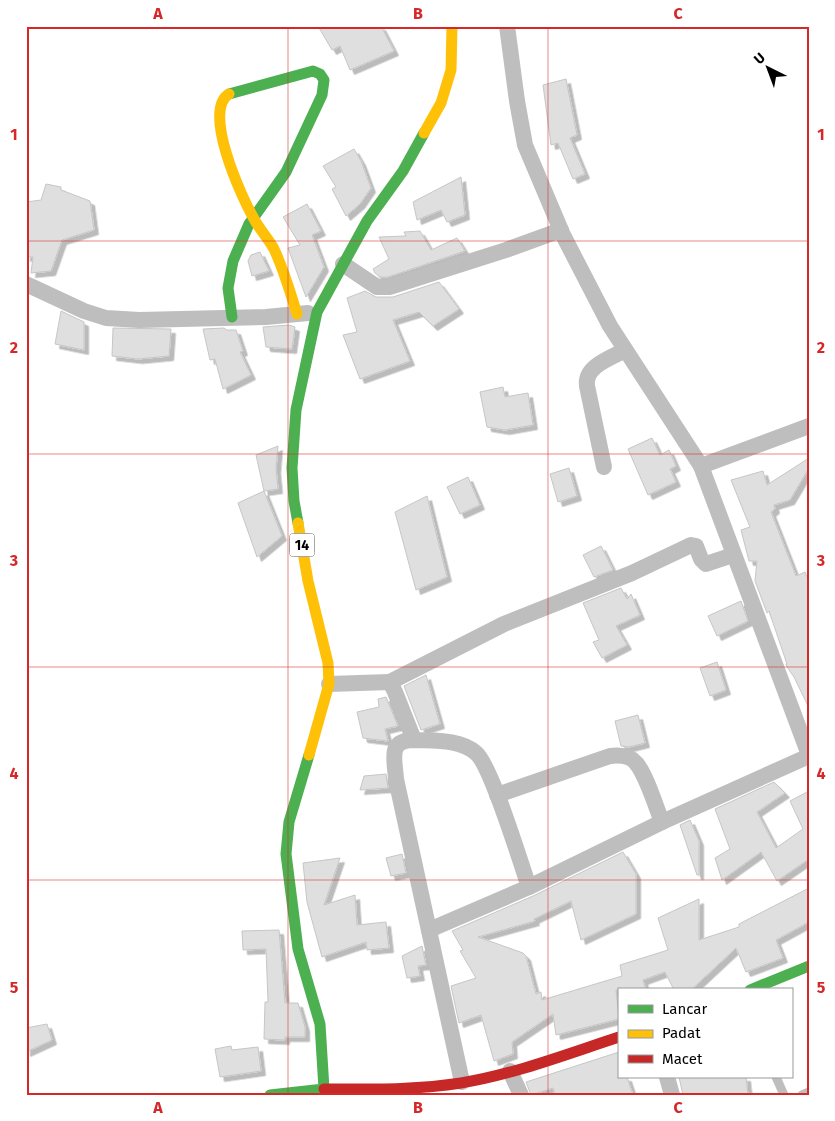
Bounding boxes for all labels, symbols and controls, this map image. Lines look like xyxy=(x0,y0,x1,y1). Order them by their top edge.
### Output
text: A xyxy=(152,4,163,23)
text: B xyxy=(413,4,423,23)
text: C xyxy=(673,4,683,23)
north arrow xyxy=(742,42,792,92)
text: U xyxy=(751,49,769,68)
text: 1 xyxy=(10,125,18,144)
text: 1 xyxy=(817,125,825,144)
text: 2 xyxy=(10,338,18,357)
text: 2 xyxy=(817,338,825,357)
road number: 14 xyxy=(290,534,314,556)
text: 3 xyxy=(9,551,18,570)
text: 3 xyxy=(816,551,825,570)
text: 4 xyxy=(9,764,19,783)
text: 4 xyxy=(816,764,826,783)
text: 5 xyxy=(10,978,19,997)
text: 5 xyxy=(817,978,826,997)
legend xyxy=(618,988,792,1078)
text: Lancar xyxy=(662,1000,707,1018)
text: Padat xyxy=(662,1024,701,1042)
text: Macet xyxy=(662,1050,703,1068)
text: A xyxy=(152,1098,163,1117)
text: B xyxy=(413,1098,423,1117)
text: C xyxy=(673,1098,683,1117)

